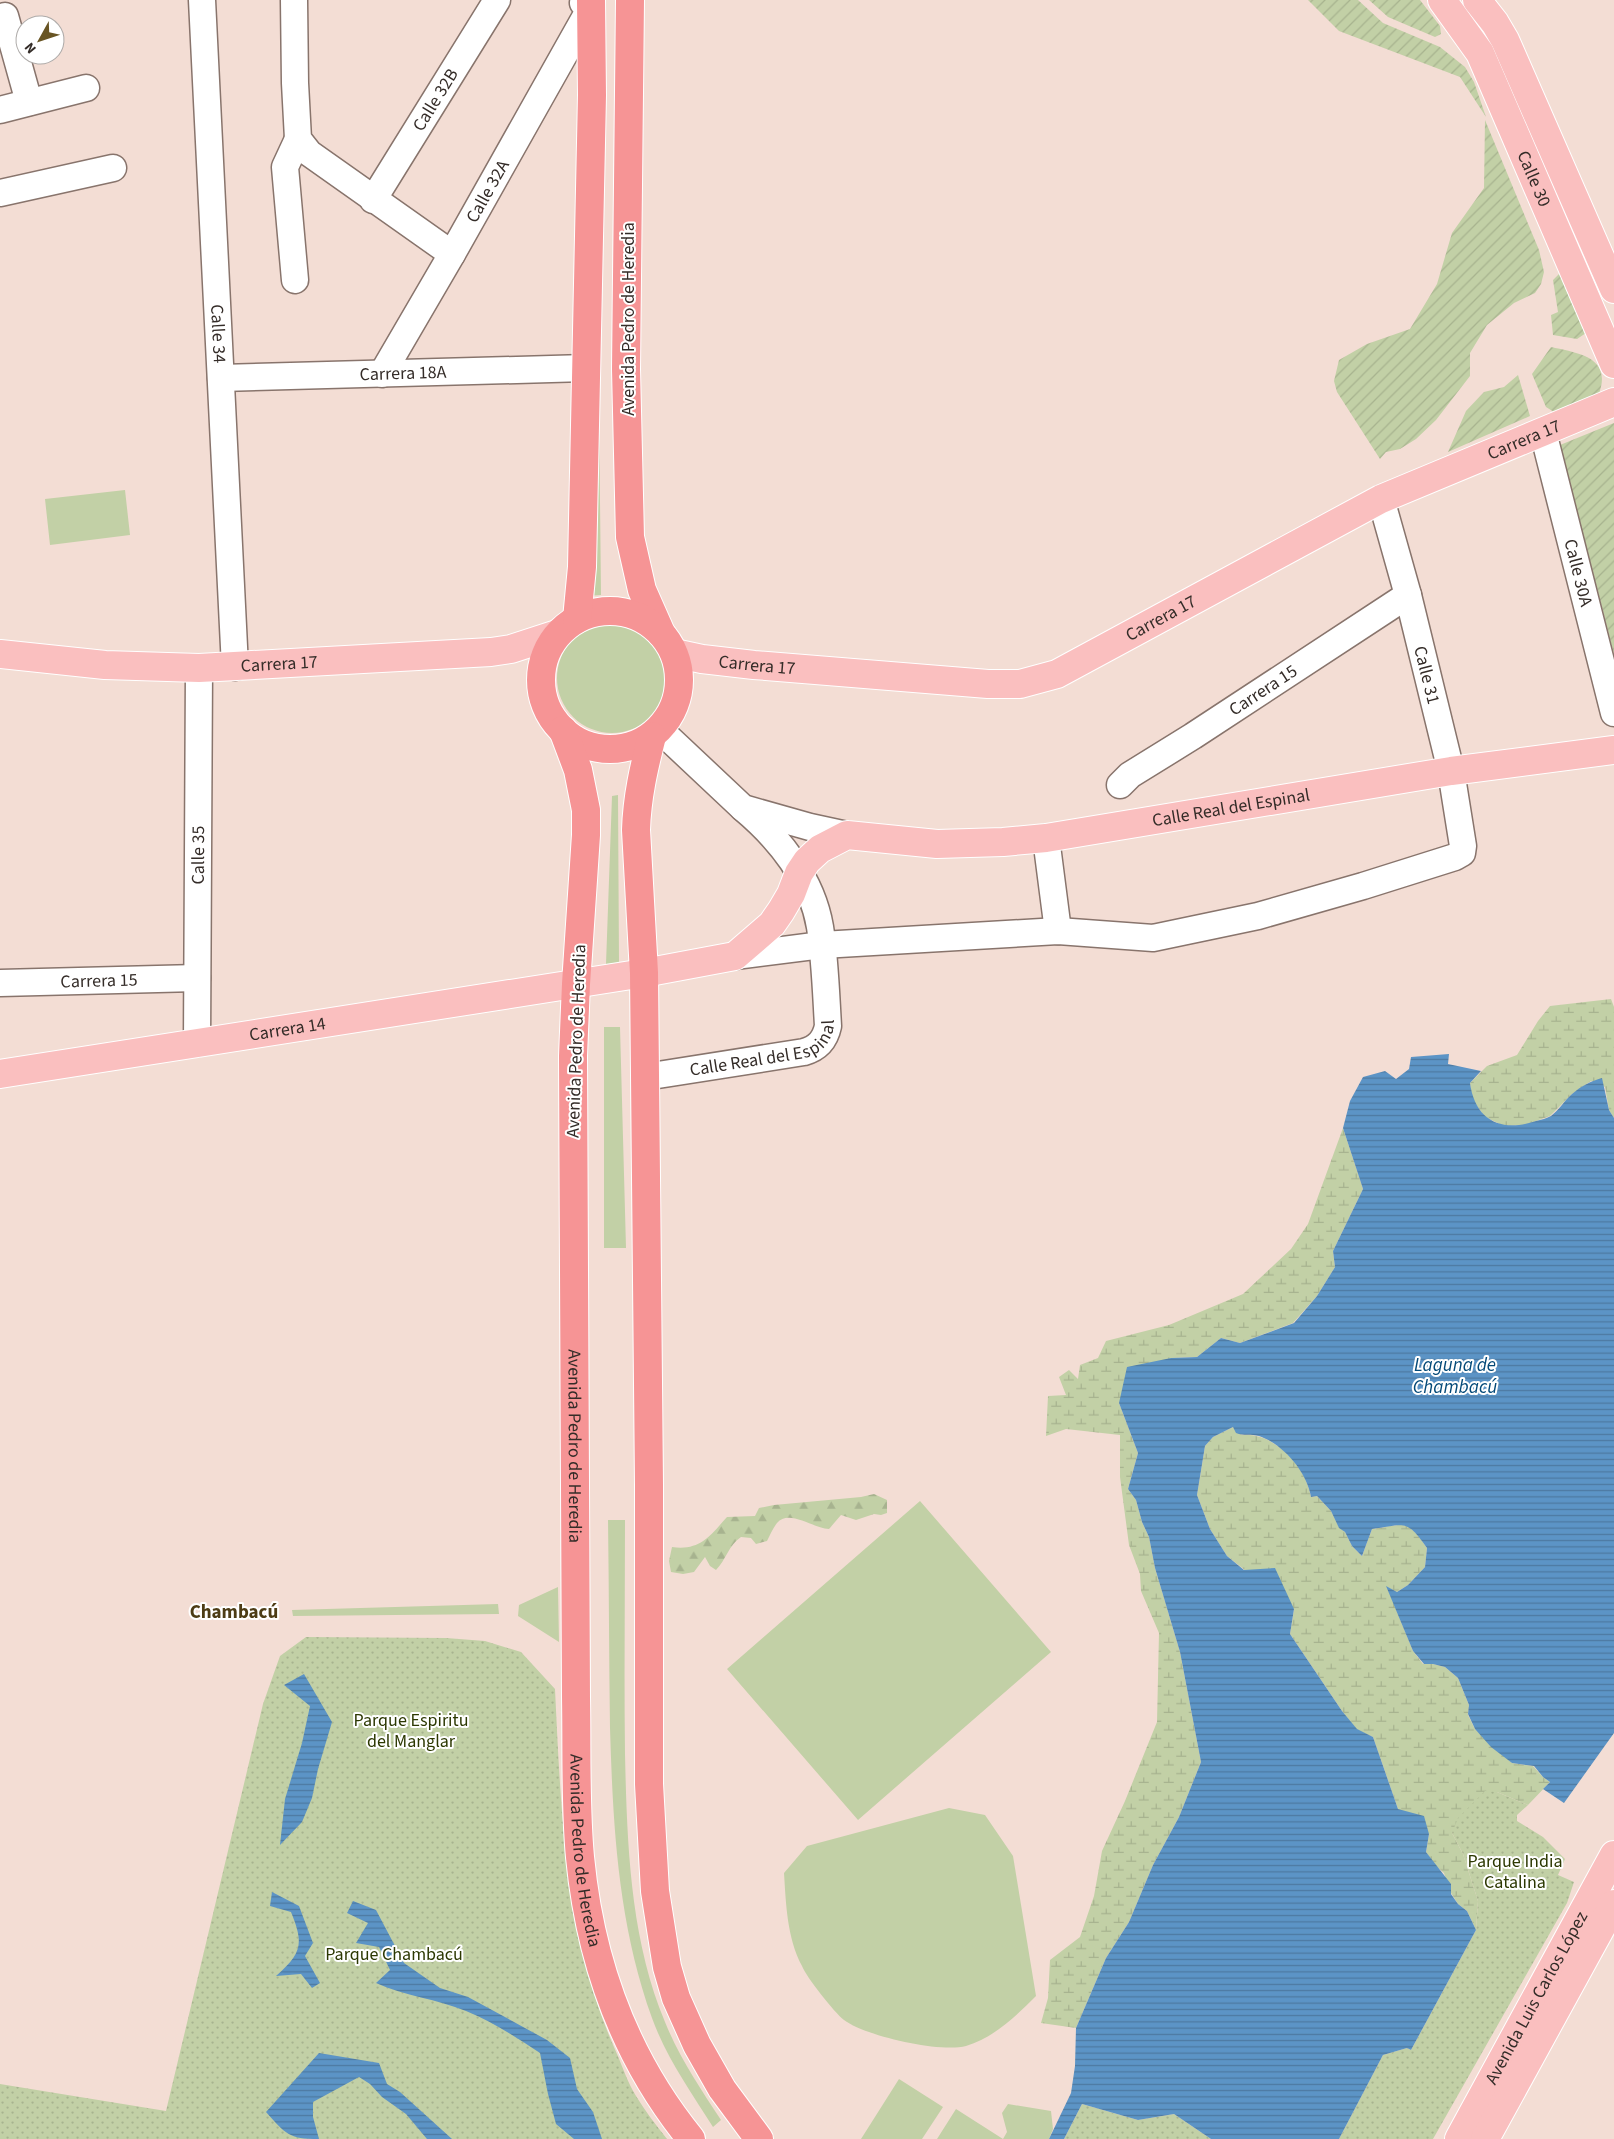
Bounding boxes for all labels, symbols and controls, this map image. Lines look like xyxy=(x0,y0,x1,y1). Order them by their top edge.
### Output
north arrow xyxy=(15,15,65,65)
text: N xyxy=(20,38,41,58)
street label: Calle 32B xyxy=(407,64,465,136)
street label: Calle 30 xyxy=(1511,147,1557,211)
street label: Calle 32A xyxy=(460,155,516,228)
street label: Avenida Pedro de Heredia xyxy=(616,222,641,416)
street label: Calle 34 xyxy=(204,304,232,364)
street label: Carrera 18A xyxy=(359,360,447,387)
street label: Carrera 17 xyxy=(1484,414,1564,466)
street label: Calle 30A xyxy=(1557,536,1599,609)
street label: Carrera 17 xyxy=(1121,589,1201,648)
street label: Calle 31 xyxy=(1407,643,1446,707)
street label: Carrera 17 xyxy=(717,649,796,681)
street label: Carrera 17 xyxy=(240,650,318,679)
street label: Carrera 15 xyxy=(1224,659,1302,722)
street label: Calle Real del Espinal xyxy=(1150,783,1312,833)
street label: Calle 35 xyxy=(186,825,211,885)
street label: Avenida Pedro de Heredia xyxy=(561,944,592,1138)
street label: Carrera 15 xyxy=(60,968,138,994)
street label: Carrera 14 xyxy=(248,1011,328,1048)
street label: Calle Real del Espinal xyxy=(688,1019,841,1083)
street label: Avenida Pedro de Heredia xyxy=(561,1349,587,1543)
water label: Laguna de Chambacú xyxy=(1413,1352,1497,1401)
district label: Chambacú xyxy=(190,1599,278,1626)
park label: Parque Espiritu del Manglar xyxy=(354,1708,468,1754)
street label: Avenida Pedro de Heredia xyxy=(563,1754,607,1950)
park label: Parque India Catalina xyxy=(1468,1849,1562,1895)
street label: Avenida Luis Carlos López xyxy=(1479,1907,1594,2089)
park label: Parque Chambacú xyxy=(325,1942,463,1967)

